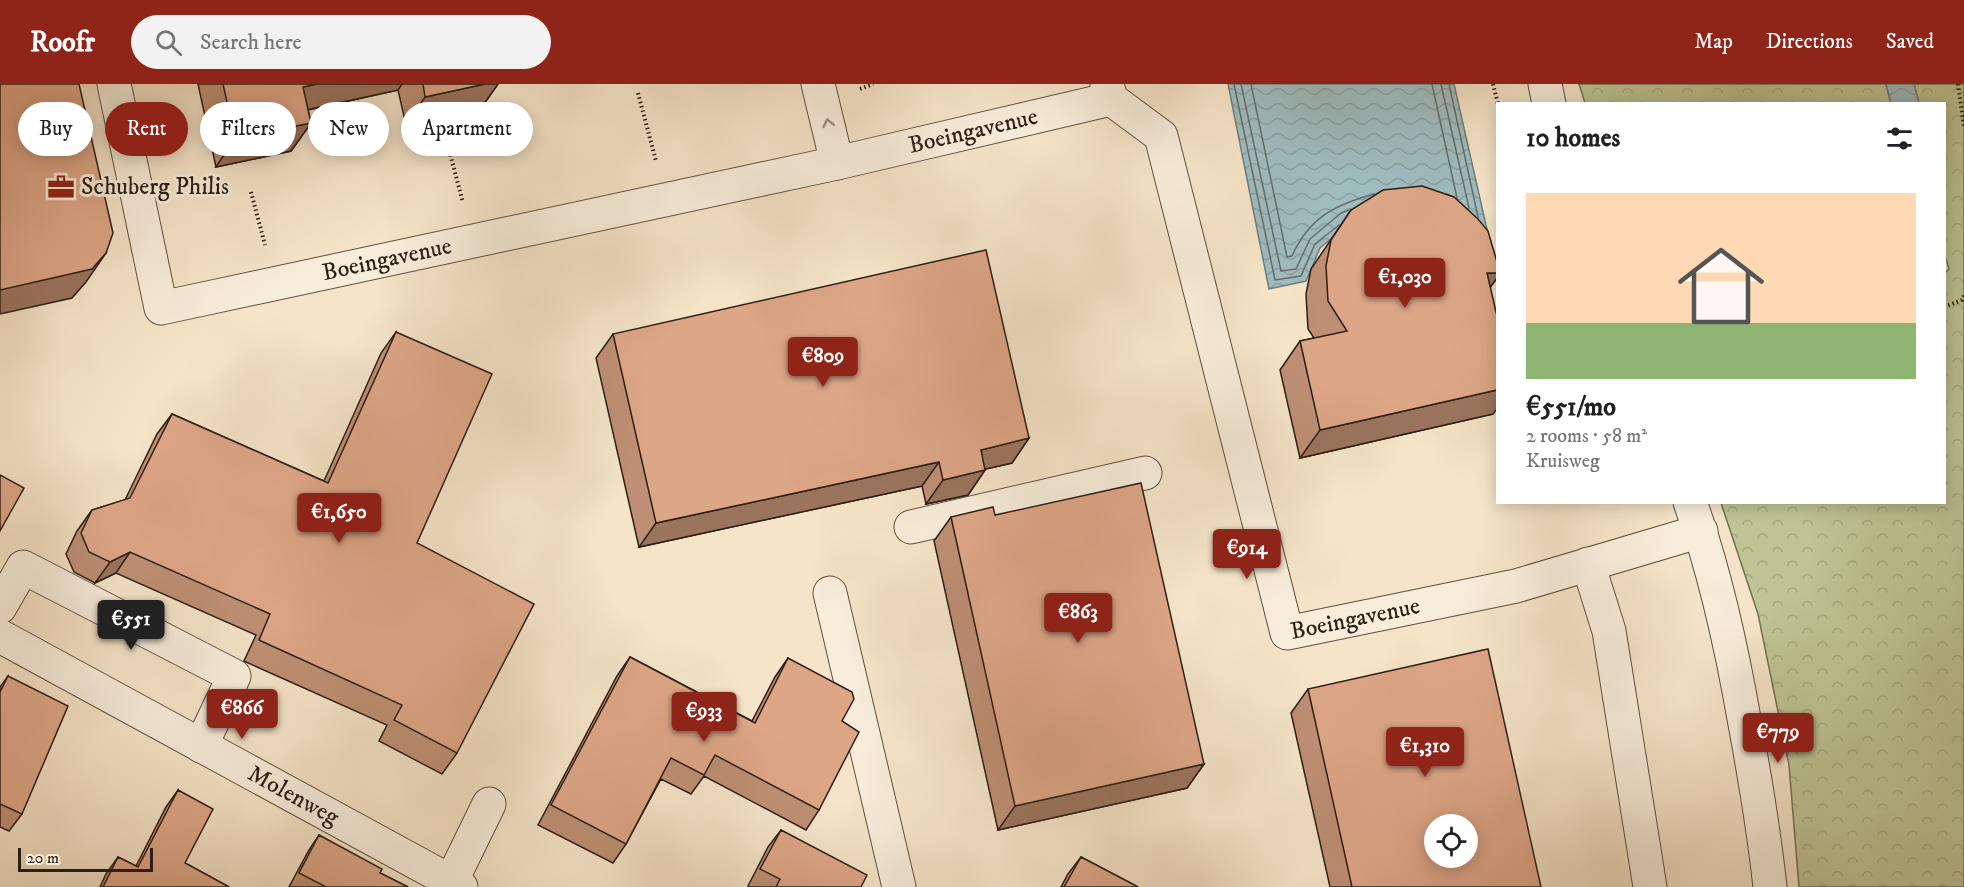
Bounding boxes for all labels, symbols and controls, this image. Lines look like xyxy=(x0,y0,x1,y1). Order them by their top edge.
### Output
search box xyxy=(131,15,551,69)
text: Roofr xyxy=(30,25,95,60)
icon: search xyxy=(152,26,185,59)
text: Search here xyxy=(200,29,302,56)
text: Map xyxy=(1694,29,1733,55)
text: Directions xyxy=(1766,29,1853,55)
text: Saved xyxy=(1886,29,1934,55)
chip: Buy xyxy=(18,102,93,156)
chip: Rent xyxy=(105,102,188,156)
chip: Filters xyxy=(200,102,296,156)
chip: New xyxy=(308,102,389,156)
chip: Apartment xyxy=(401,102,533,156)
street label: Boeingavenue xyxy=(906,102,1041,161)
one-way arrow xyxy=(822,119,835,129)
text: 10 homes xyxy=(1526,122,1620,155)
icon: filters xyxy=(1883,122,1916,155)
office icon: Schuberg Philis xyxy=(46,172,76,202)
place label: Schuberg Philis xyxy=(81,172,229,202)
street label: Boeingavenue xyxy=(319,231,455,288)
icon: home xyxy=(1667,232,1775,340)
pin: €1,030 xyxy=(1356,258,1454,309)
text: €1,030 xyxy=(1378,265,1432,290)
pin: €809 xyxy=(787,337,859,388)
text: €809 xyxy=(802,344,844,369)
text: €551/mo xyxy=(1526,391,1616,424)
text: 2 rooms · 58 m² xyxy=(1526,424,1647,449)
text: Kruisweg xyxy=(1526,449,1600,474)
pin: €1,650 xyxy=(290,493,388,544)
text: €1,650 xyxy=(311,500,367,525)
pin: €914 xyxy=(1211,529,1283,580)
text: €914 xyxy=(1227,536,1267,561)
street label: Boeingavenue xyxy=(1288,591,1423,647)
pin: €863 xyxy=(1042,593,1114,644)
pin: €551 xyxy=(95,600,167,651)
text: €863 xyxy=(1058,600,1098,625)
text: €551 xyxy=(112,607,150,632)
pin: €866 xyxy=(206,689,278,740)
pin: €933 xyxy=(668,692,740,743)
text: €866 xyxy=(221,696,263,721)
text: €933 xyxy=(686,699,722,724)
pin: €779 xyxy=(1742,713,1814,764)
text: €779 xyxy=(1757,720,1799,745)
pin: €1,310 xyxy=(1376,727,1474,778)
text: €1,310 xyxy=(1400,734,1450,759)
street label: Molenweg xyxy=(242,759,345,833)
map controls xyxy=(1424,814,1478,868)
button: locate xyxy=(1424,814,1478,868)
scale bar xyxy=(18,845,153,872)
text: 20 m xyxy=(27,848,59,868)

